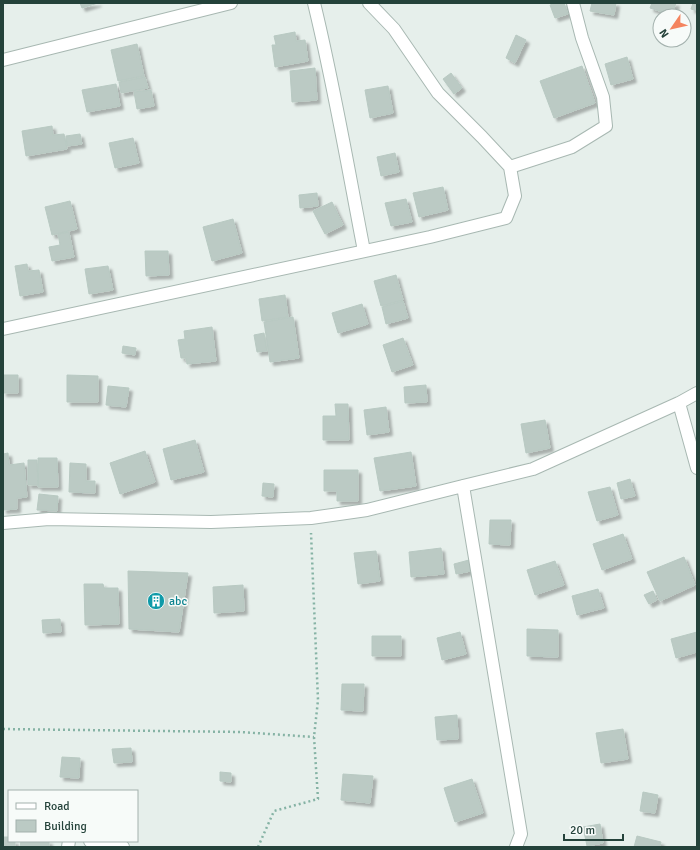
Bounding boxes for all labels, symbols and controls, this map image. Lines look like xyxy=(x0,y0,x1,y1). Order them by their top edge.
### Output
north arrow xyxy=(652,8,692,48)
text: N xyxy=(657,27,672,40)
building icon: abc xyxy=(146,591,166,611)
place label: abc xyxy=(169,594,187,609)
legend xyxy=(8,790,138,842)
text: Road xyxy=(44,799,70,814)
scale bar xyxy=(564,816,623,842)
text: Building xyxy=(44,819,87,834)
text: 20 m xyxy=(570,823,595,838)

